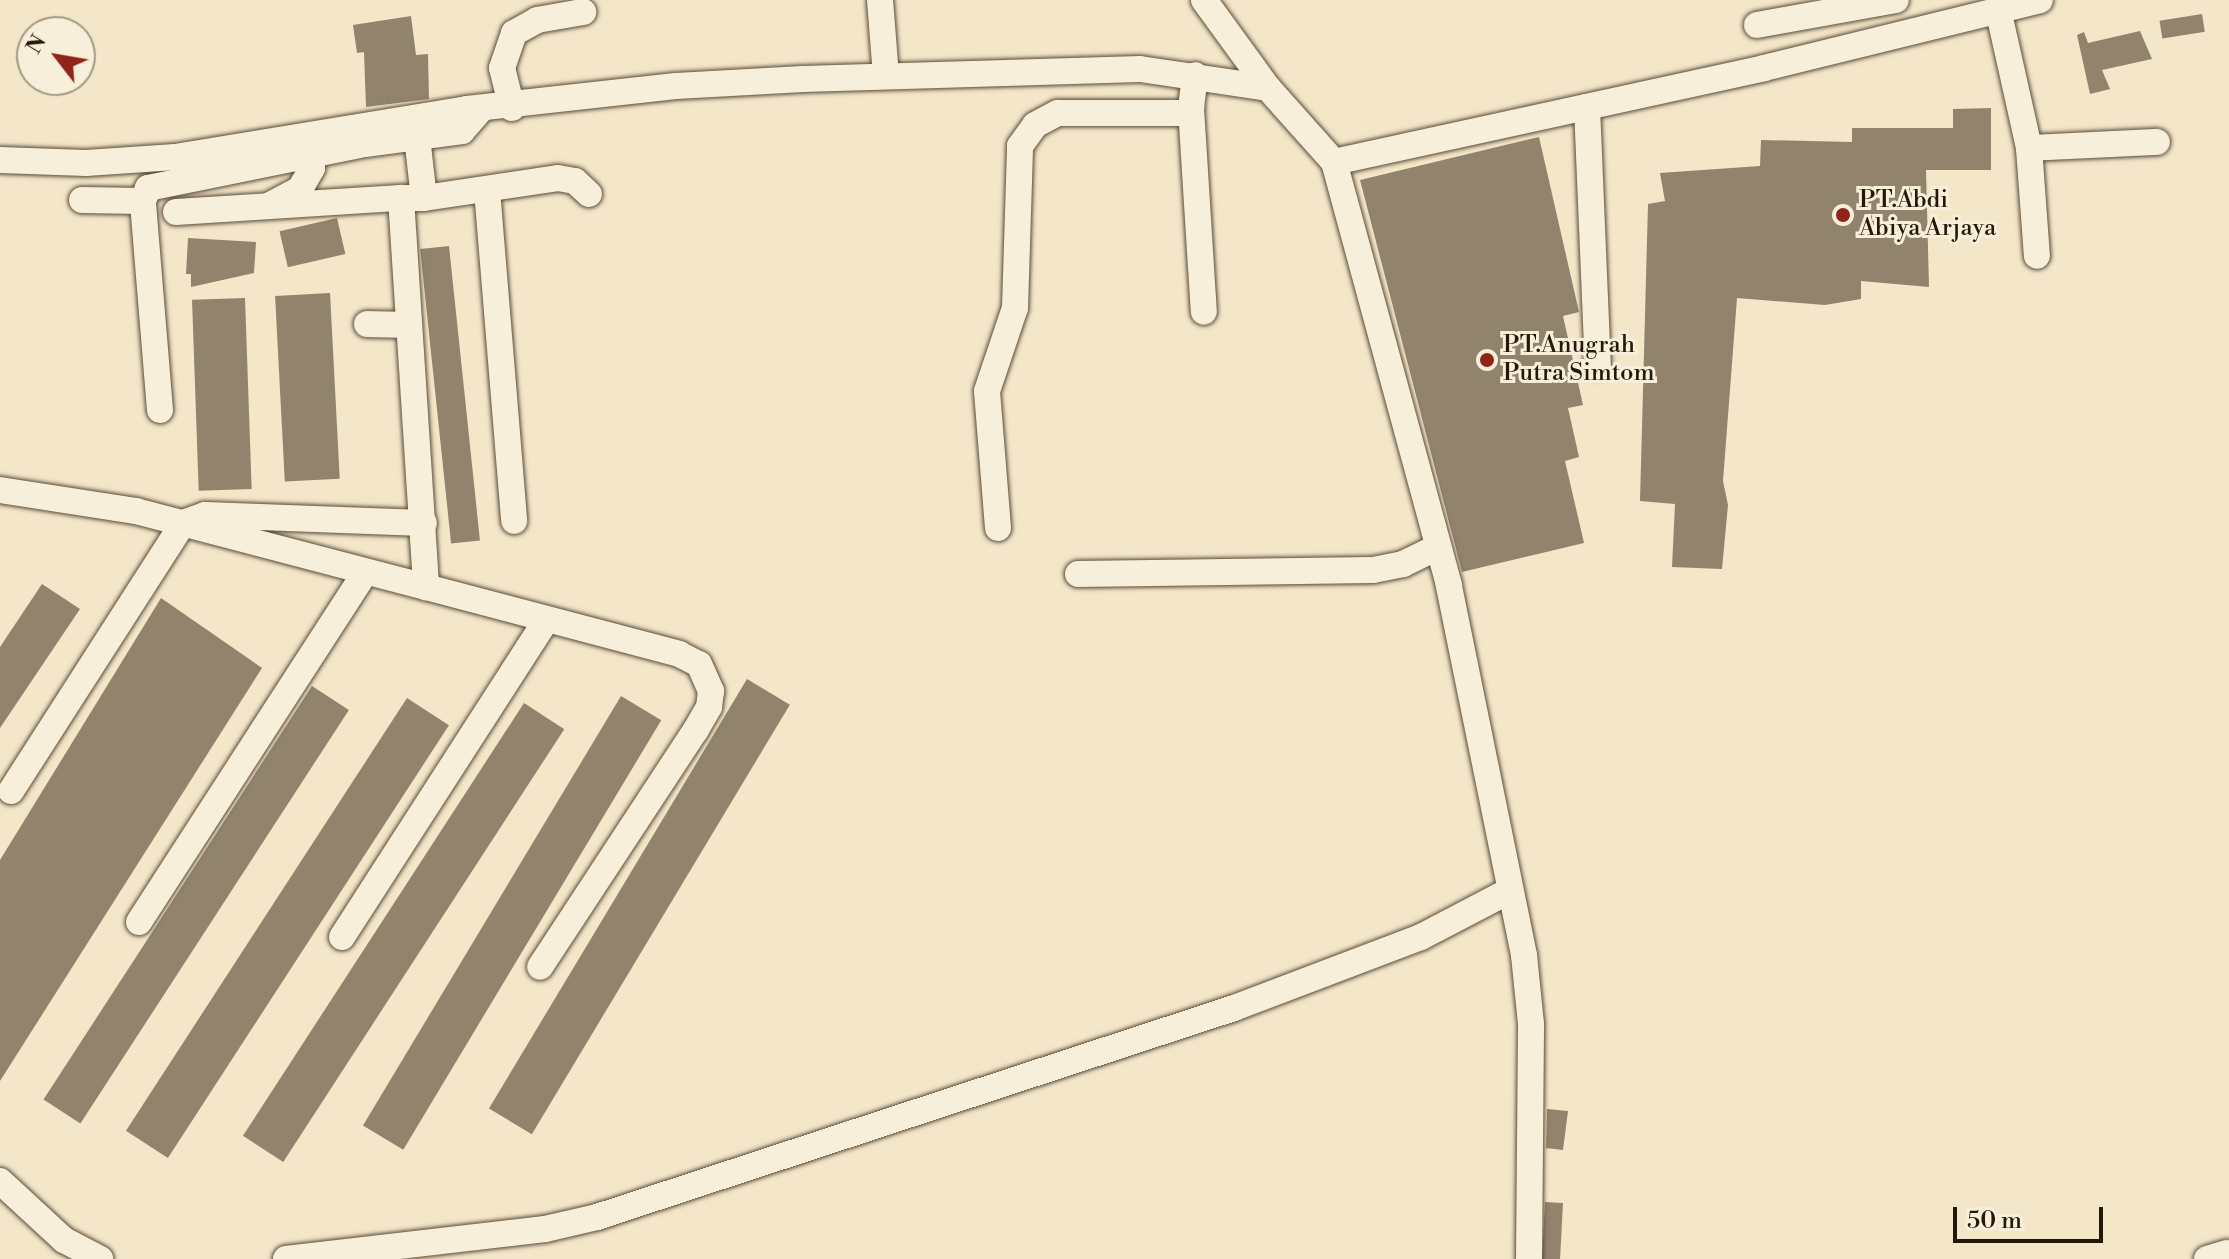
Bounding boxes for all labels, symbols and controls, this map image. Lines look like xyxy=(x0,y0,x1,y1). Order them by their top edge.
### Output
north arrow xyxy=(16,16,96,96)
text: N xyxy=(21,30,53,59)
place label: PT.Abdi Abiya Arjaya xyxy=(1859,187,1996,243)
marker: PT.Abdi Abiya Arjaya xyxy=(1834,206,1852,224)
place label: PT.Anugrah Putra Simtom xyxy=(1503,332,1655,388)
marker: PT.Anugrah Putra Simtom xyxy=(1478,351,1496,369)
scale bar xyxy=(1957,1191,2107,1241)
text: 50 m xyxy=(1967,1206,2022,1236)

